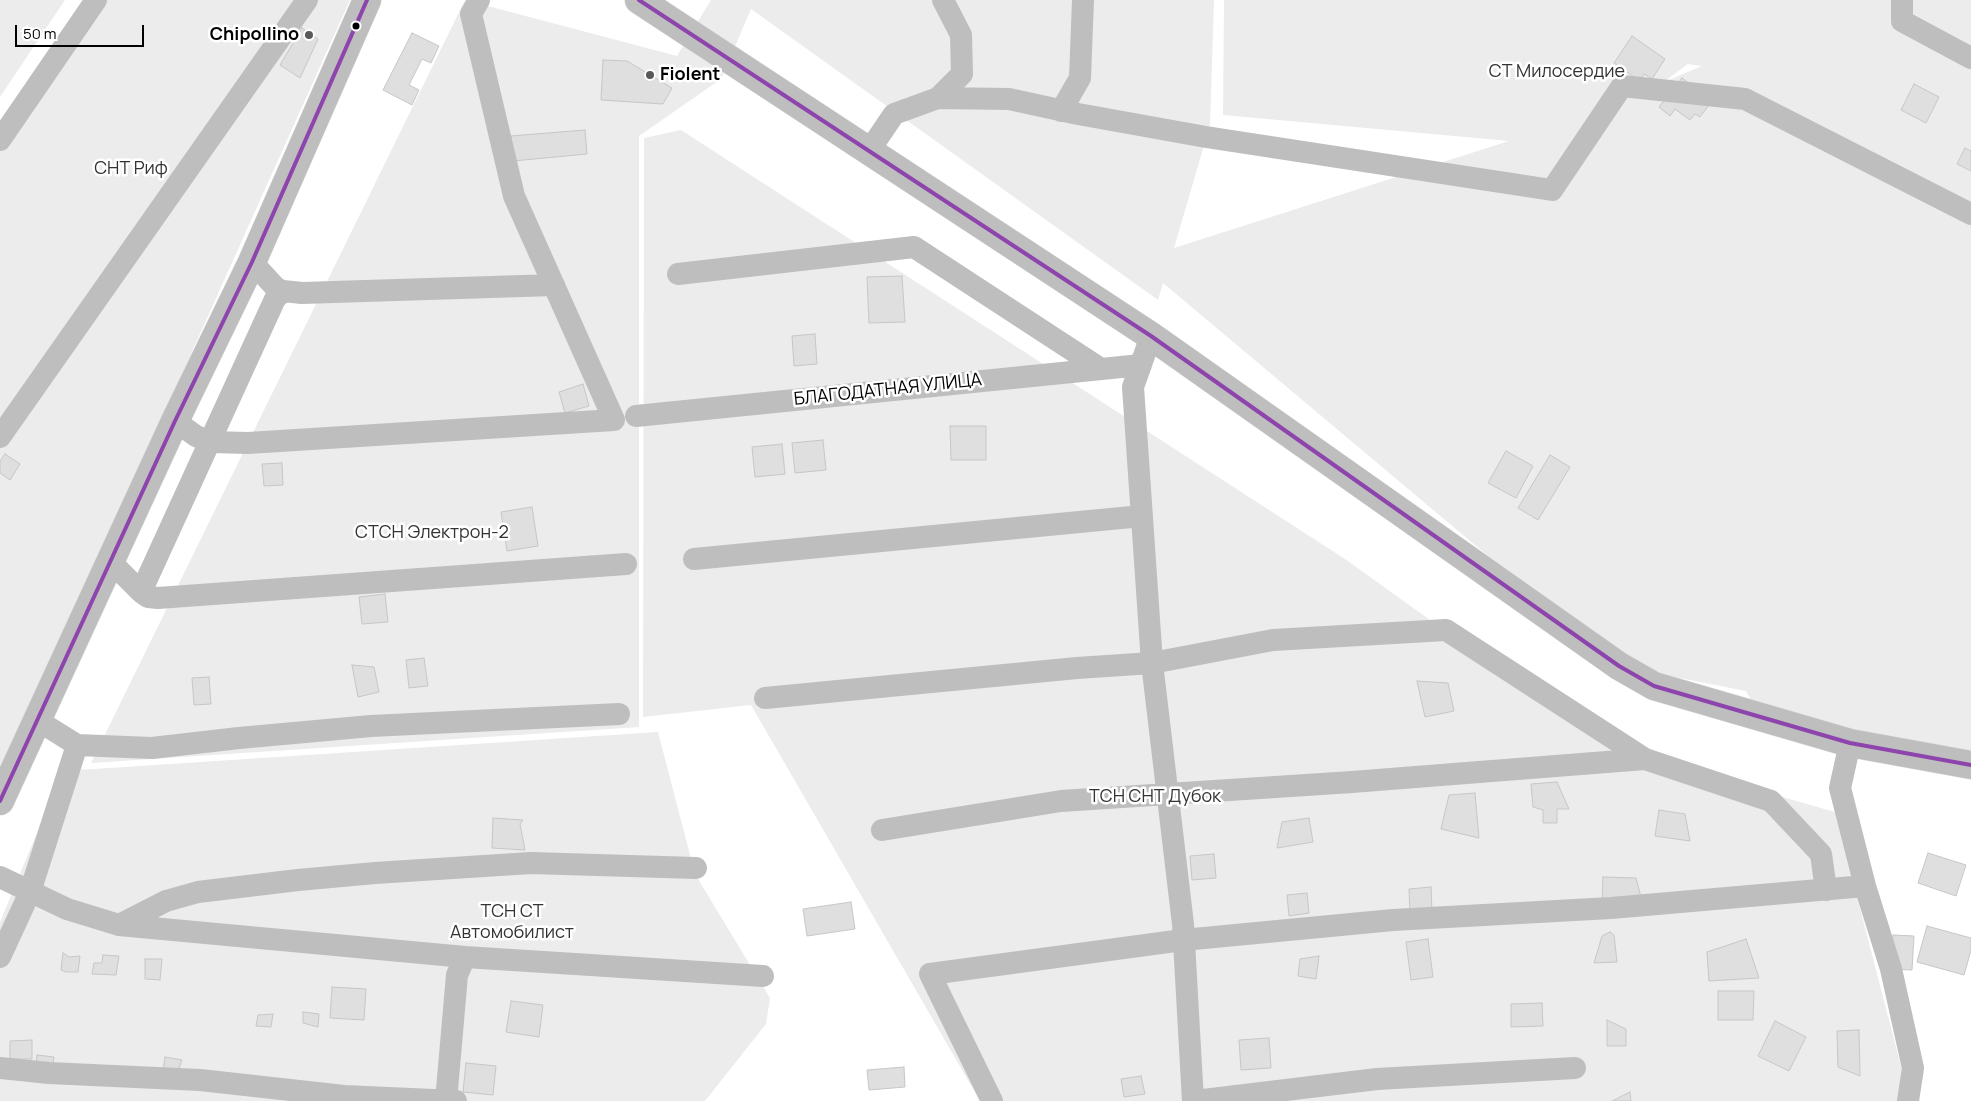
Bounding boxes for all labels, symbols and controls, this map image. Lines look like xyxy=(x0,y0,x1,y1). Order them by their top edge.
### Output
scale bar xyxy=(18,15,146,47)
unlabelled marker xyxy=(351,21,361,31)
text: 50 m xyxy=(23,23,57,44)
place label: Chipollino xyxy=(210,24,299,46)
marker: Chipollino xyxy=(303,29,315,41)
park label: СТ Милосердие xyxy=(1489,61,1625,83)
place label: Fiolent xyxy=(660,64,720,86)
marker: Fiolent xyxy=(644,69,656,81)
park label: СНТ Риф xyxy=(94,158,168,180)
street label: БЛАГОДАТНАЯ УЛИЦА xyxy=(793,369,983,411)
park label: СТСН Электрон-2 xyxy=(355,522,509,544)
park label: ТСН СНТ Дубок xyxy=(1089,786,1221,808)
park label: ТСН СТ Автомобилист xyxy=(450,901,574,944)

